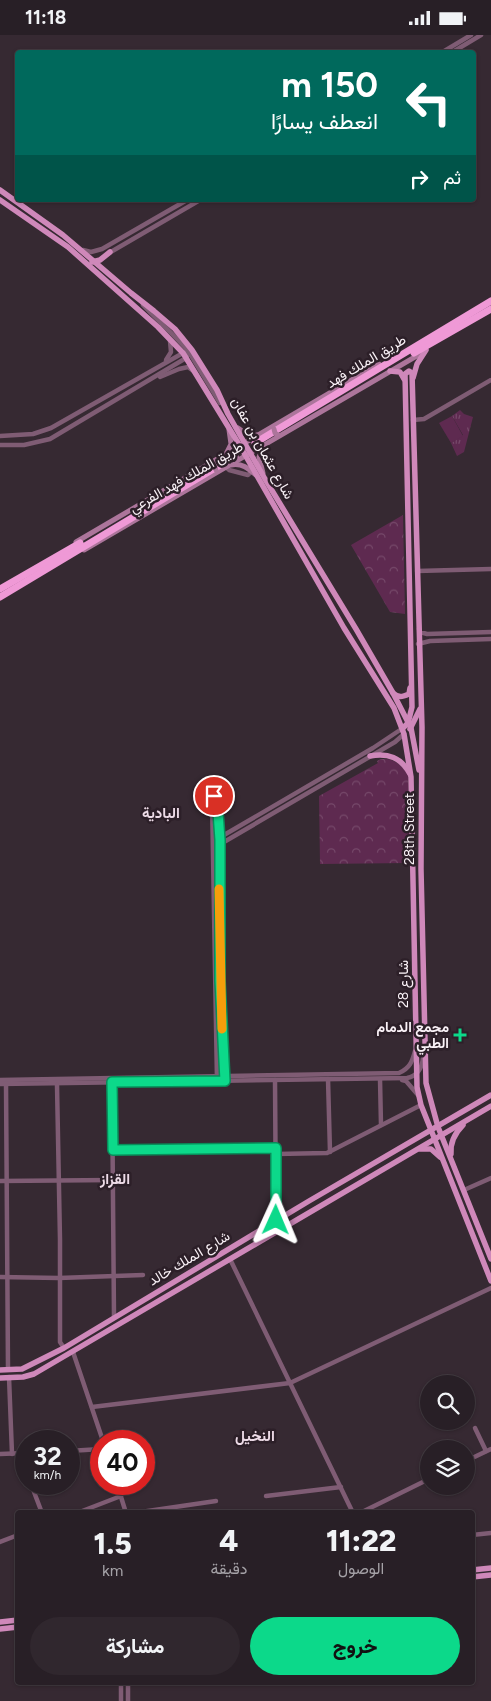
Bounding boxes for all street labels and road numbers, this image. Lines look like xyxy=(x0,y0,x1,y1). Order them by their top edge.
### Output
street label: طريق الملك فهد xyxy=(323,331,409,392)
street label: شارع عثمان بن عفان xyxy=(226,394,298,503)
street label: طريق الملك فهد الفرعي xyxy=(126,438,248,519)
street label: 28th Street xyxy=(401,793,418,865)
street label: شارع 28 xyxy=(395,960,414,1008)
street label: شارع الملك خالد xyxy=(145,1227,234,1291)

